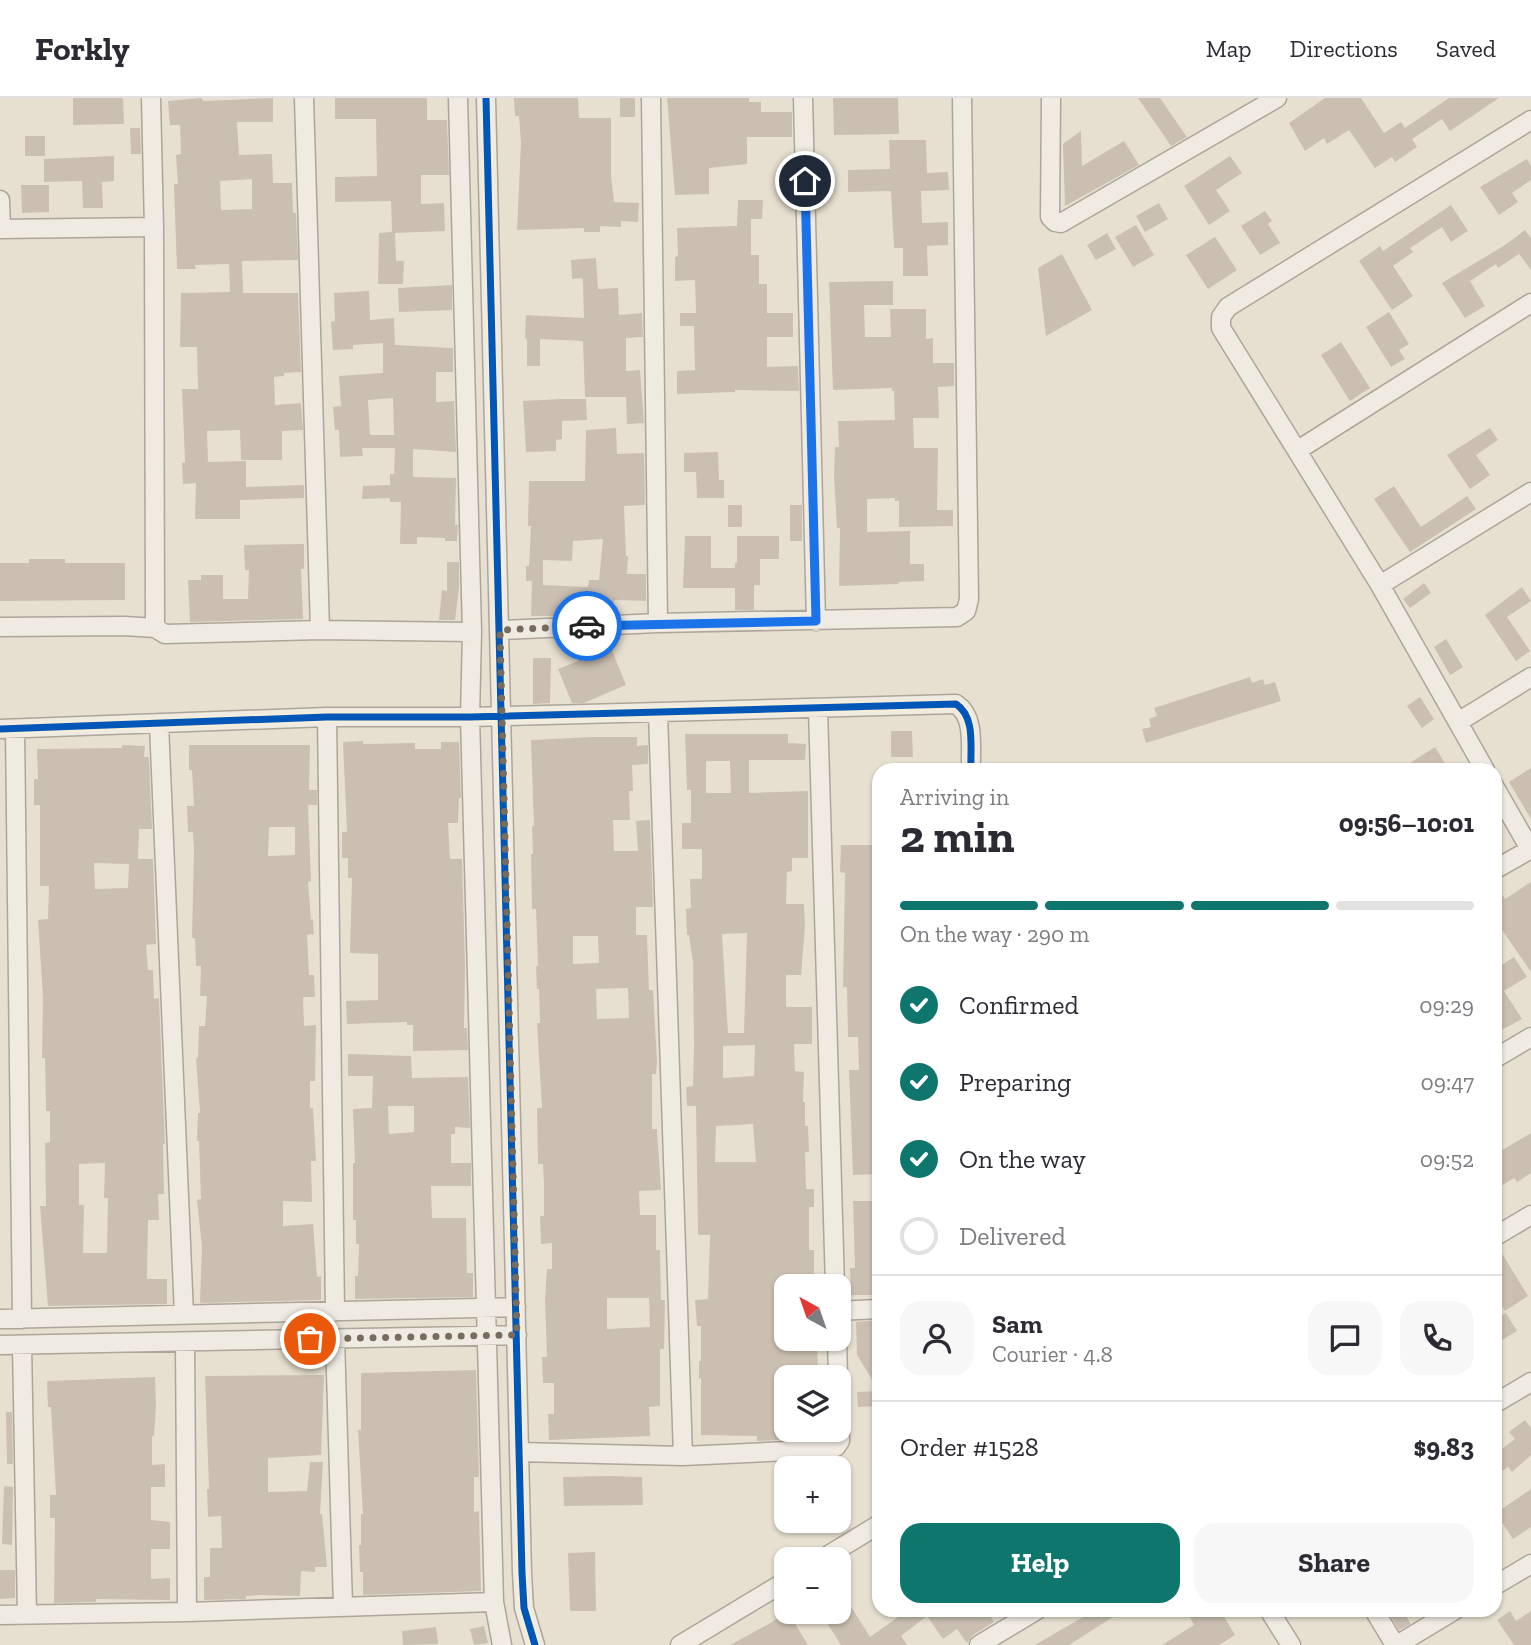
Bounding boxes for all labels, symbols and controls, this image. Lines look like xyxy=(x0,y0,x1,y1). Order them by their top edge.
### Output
text: Forkly xyxy=(35,29,129,68)
text: Map xyxy=(1206,34,1252,63)
text: Directions xyxy=(1290,34,1398,63)
text: Saved xyxy=(1436,34,1496,63)
pin xyxy=(775,151,835,211)
icon: home xyxy=(786,162,824,200)
courier xyxy=(552,591,622,661)
icon: car xyxy=(568,607,606,645)
text: Arriving in xyxy=(900,783,1009,811)
text: 09:56–10:01 xyxy=(1339,807,1474,839)
text: 2 min xyxy=(900,809,1015,864)
text: On the way · 290 m xyxy=(900,920,1089,948)
icon: check xyxy=(900,986,938,1024)
text: Confirmed xyxy=(959,989,1079,1021)
text: 09:29 xyxy=(1419,991,1474,1019)
icon: check xyxy=(900,1063,938,1101)
text: Preparing xyxy=(959,1066,1071,1098)
text: 09:47 xyxy=(1421,1068,1474,1096)
icon: check xyxy=(900,1140,938,1178)
text: On the way xyxy=(959,1143,1086,1175)
text: 09:52 xyxy=(1420,1145,1474,1173)
text: Delivered xyxy=(959,1220,1066,1252)
north arrow xyxy=(774,1274,850,1351)
map controls xyxy=(774,1274,851,1624)
button: person xyxy=(900,1301,974,1375)
button: chat xyxy=(1308,1301,1382,1375)
button: phone xyxy=(1400,1301,1474,1375)
text: Sam xyxy=(992,1308,1042,1340)
pin xyxy=(280,1309,340,1369)
icon: bag xyxy=(291,1320,329,1358)
text: Courier · 4.8 xyxy=(992,1340,1113,1368)
button: layers xyxy=(774,1365,851,1442)
text: Order #1528 xyxy=(900,1431,1039,1463)
text: $9.83 xyxy=(1414,1431,1474,1463)
button: + xyxy=(774,1456,851,1533)
button: Help xyxy=(900,1523,1180,1603)
button: Share xyxy=(1194,1523,1474,1603)
button: − xyxy=(774,1547,851,1624)

